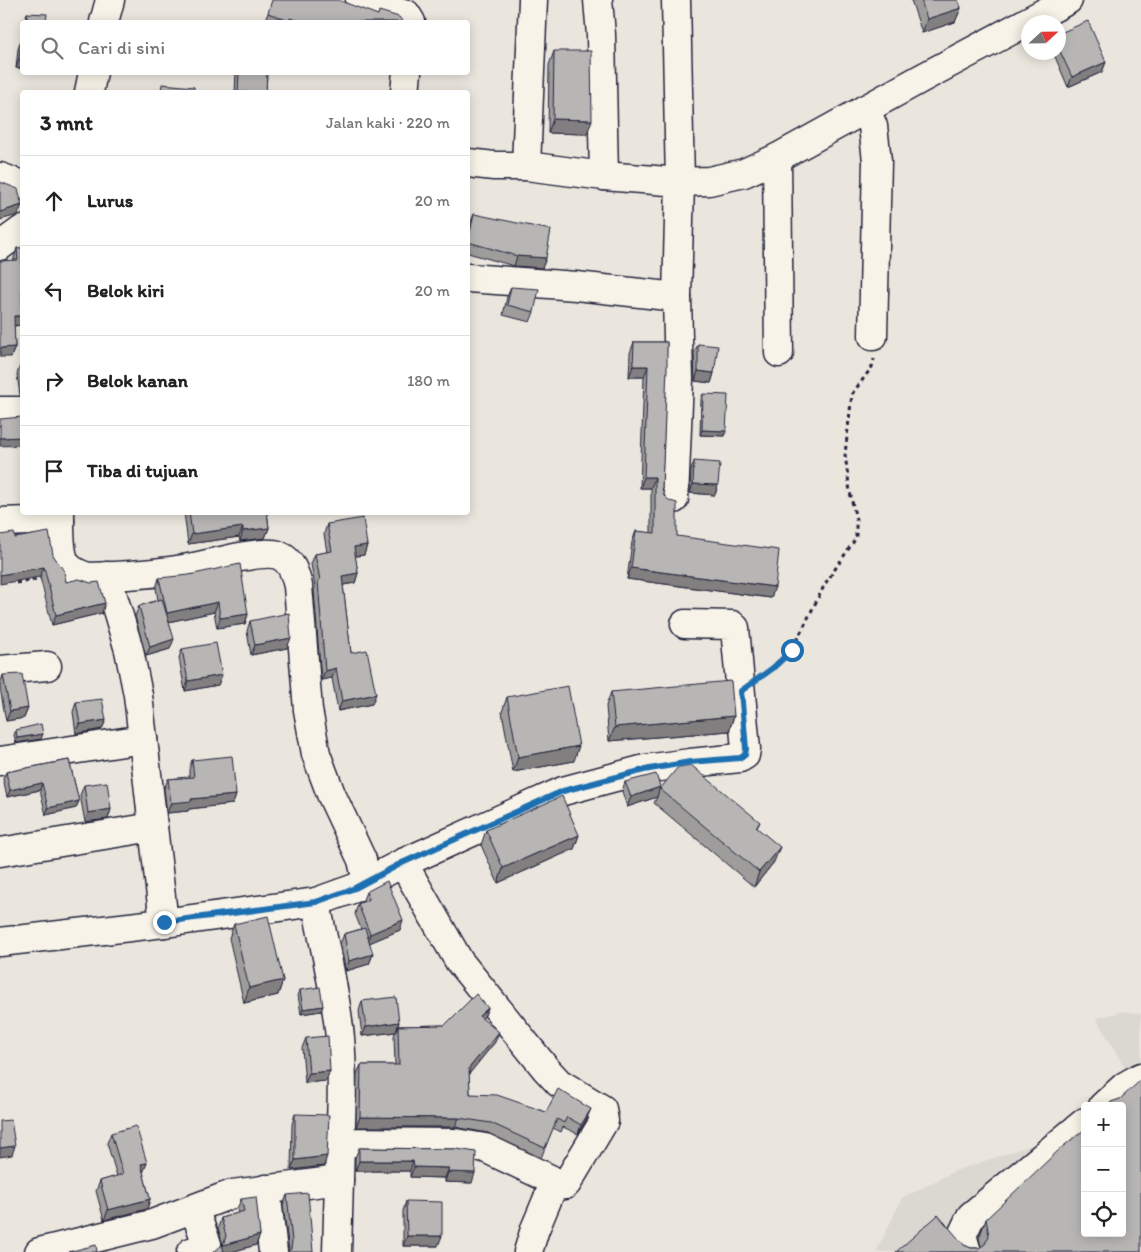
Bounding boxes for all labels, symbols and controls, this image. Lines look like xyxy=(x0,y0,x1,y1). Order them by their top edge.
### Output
north arrow xyxy=(1021,15,1066,60)
search box xyxy=(20,20,470,75)
icon: search xyxy=(38,34,66,62)
text: Cari di sini xyxy=(78,36,165,59)
text: 3 mnt xyxy=(40,110,93,135)
text: Jalan kaki · 220 m xyxy=(326,113,450,132)
icon: ahead xyxy=(40,187,68,215)
text: Lurus xyxy=(87,189,133,212)
text: 20 m xyxy=(415,191,450,210)
icon: left xyxy=(40,277,68,305)
text: Belok kiri xyxy=(87,279,164,302)
text: 20 m xyxy=(415,281,450,300)
icon: right xyxy=(40,367,68,395)
text: Belok kanan xyxy=(87,369,188,392)
text: 180 m xyxy=(407,371,450,390)
icon: arrive xyxy=(40,457,68,485)
text: Tiba di tujuan xyxy=(87,459,198,482)
route start xyxy=(781,639,804,662)
route end xyxy=(153,911,176,934)
map controls xyxy=(1081,1102,1126,1237)
button: + xyxy=(1081,1102,1126,1147)
button: − xyxy=(1081,1147,1126,1192)
button: locate xyxy=(1081,1192,1126,1237)

